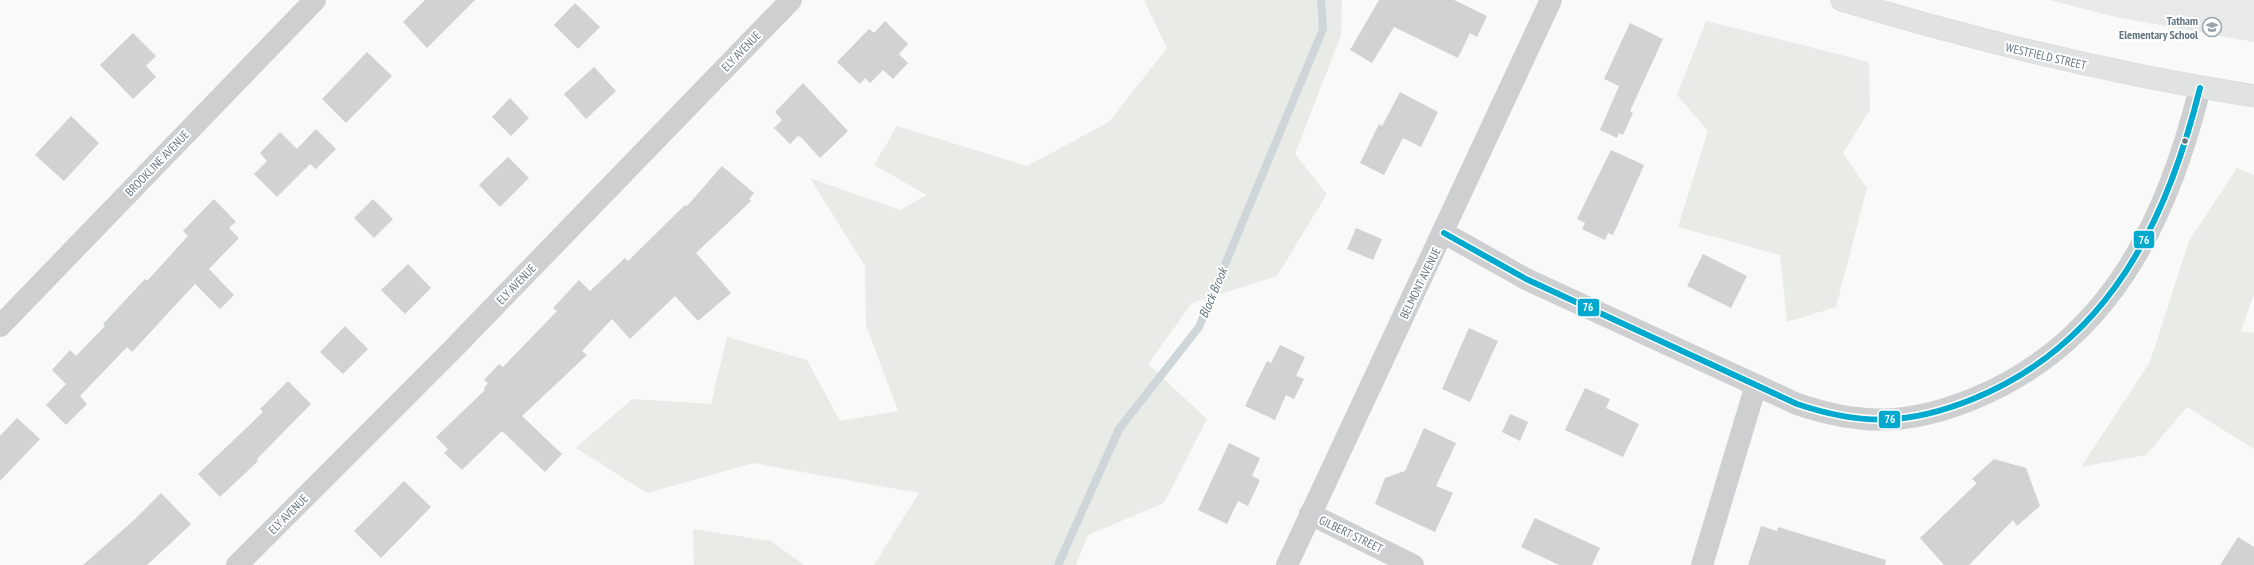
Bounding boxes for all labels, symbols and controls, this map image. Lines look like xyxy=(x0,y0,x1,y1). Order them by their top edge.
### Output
place label: Tatham Elementary School xyxy=(2119,13,2198,42)
school or university icon: Tatham Elementary School xyxy=(2201,16,2223,38)
street label: ELY AVENUE xyxy=(718,28,764,74)
street label: WESTFIELD STREET xyxy=(2004,39,2088,73)
street label: BROOKLINE AVENUE xyxy=(122,127,192,199)
unlabelled marker xyxy=(2180,136,2190,146)
line badge: 76 xyxy=(2133,230,2155,249)
text: 76 xyxy=(2139,233,2149,247)
street label: BELMONT AVENUE xyxy=(1396,245,1444,321)
street label: ELY AVENUE xyxy=(493,261,539,307)
water label: Block Brook xyxy=(1195,264,1232,321)
line badge: 76 xyxy=(1577,298,1600,317)
text: 76 xyxy=(1583,300,1593,314)
line badge: 76 xyxy=(1878,410,1901,429)
text: 76 xyxy=(1885,412,1895,426)
street label: ELY AVENUE xyxy=(265,491,311,537)
street label: GILBERT STREET xyxy=(1317,512,1386,556)

